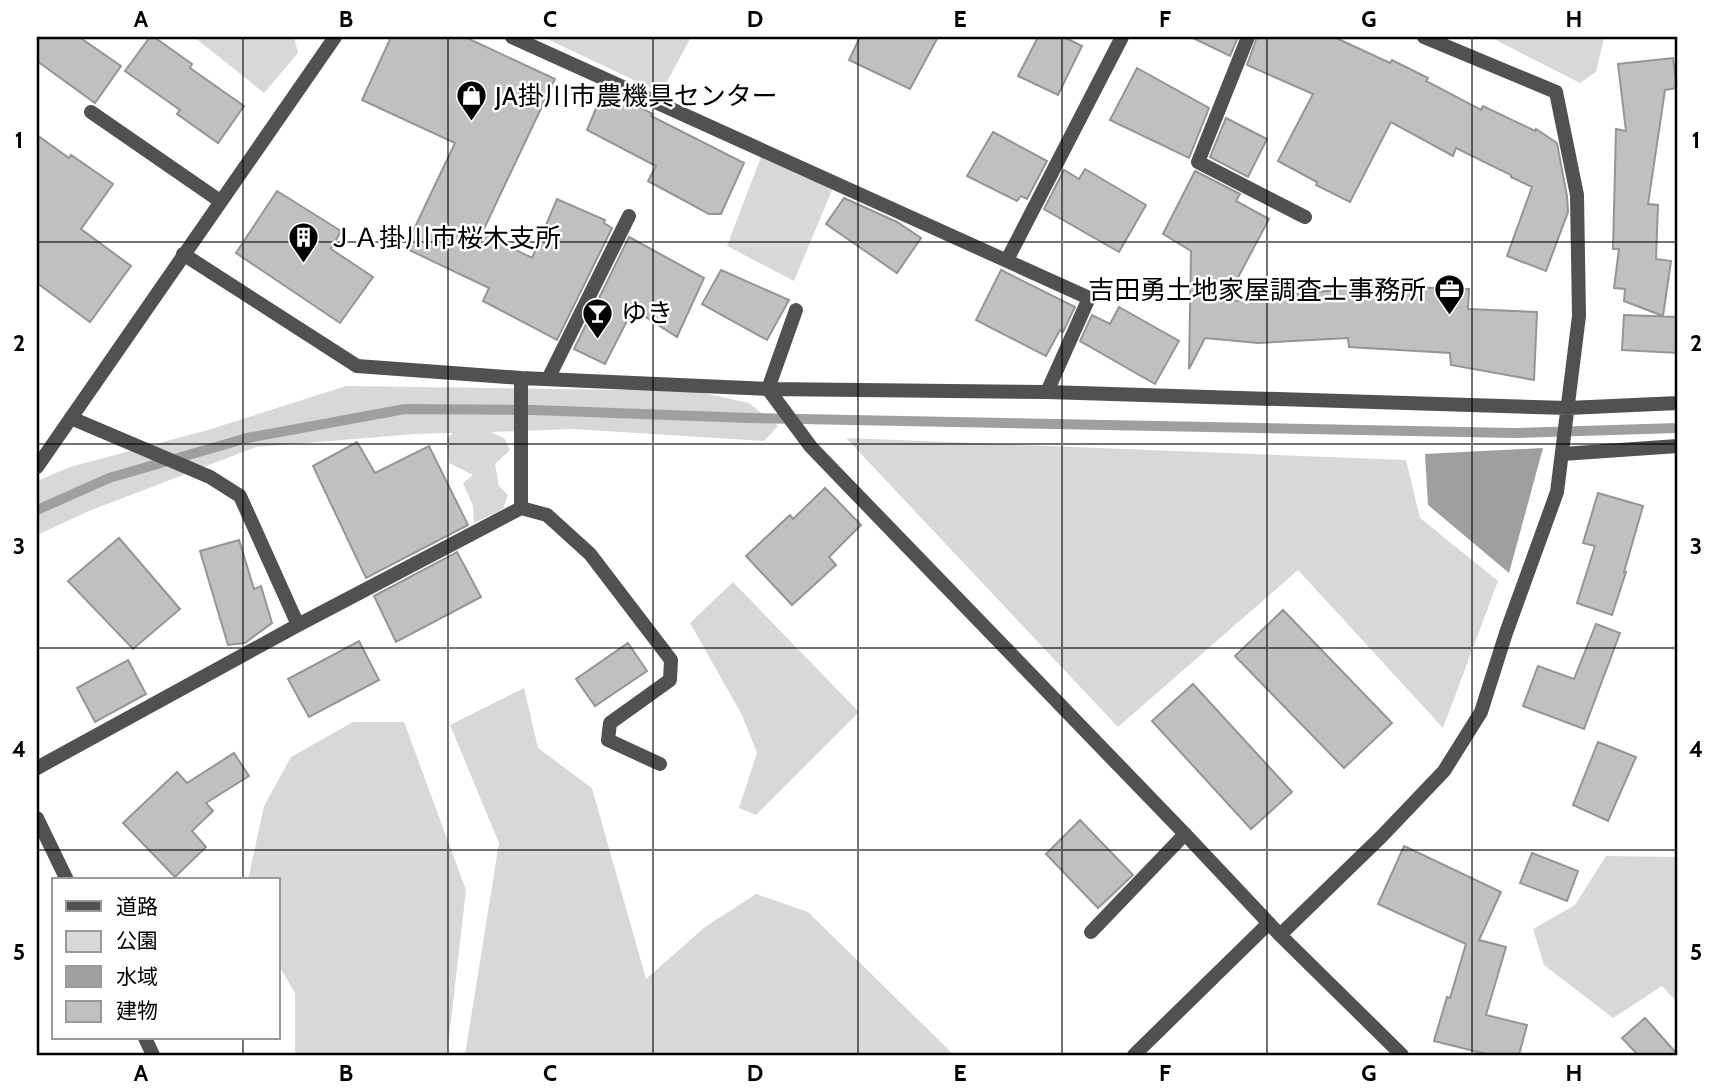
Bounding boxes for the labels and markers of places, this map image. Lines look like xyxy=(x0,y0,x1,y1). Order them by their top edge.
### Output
shop icon: JA掛川市農機具センター xyxy=(455,79,489,123)
place label: JA掛川市農機具センター xyxy=(494,80,778,112)
building icon: ＪＡ掛川市桜木支所 xyxy=(287,221,321,265)
place label: ＪＡ掛川市桜木支所 xyxy=(327,222,561,254)
office icon: 吉田勇土地家屋調査士事務所 xyxy=(1432,273,1466,317)
place label: 吉田勇土地家屋調査士事務所 xyxy=(1088,274,1426,306)
bar icon: ゆき xyxy=(581,296,615,340)
place label: ゆき xyxy=(621,297,673,329)

